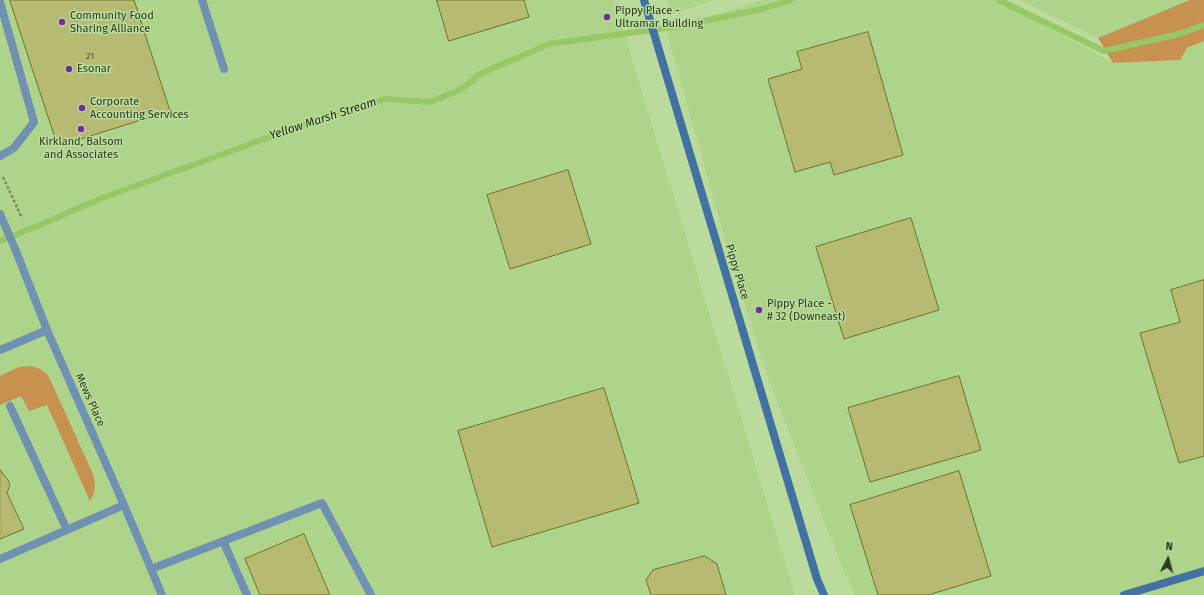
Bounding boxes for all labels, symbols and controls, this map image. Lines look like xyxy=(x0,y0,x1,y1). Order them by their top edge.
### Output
place label: Pippy Place - Ultramar Building xyxy=(615,4,703,30)
place label: Community Food Sharing Alliance xyxy=(70,9,154,35)
marker: Pippy Place - Ultramar Building xyxy=(602,12,612,22)
marker: Community Food Sharing Alliance xyxy=(57,17,67,27)
house number: 21 xyxy=(86,51,94,61)
place label: Esonar xyxy=(77,62,111,76)
marker: Esonar xyxy=(64,64,74,74)
place label: Corporate Accounting Services xyxy=(90,95,189,121)
water label: Yellow Marsh Stream xyxy=(268,95,378,143)
marker: Corporate Accounting Services xyxy=(77,103,87,113)
marker: Kirkland, Balsom and Associates xyxy=(76,124,86,134)
place label: Kirkland, Balsom and Associates xyxy=(39,135,123,161)
street label: Pippy Place xyxy=(722,243,752,301)
place label: Pippy Place - # 32 (Downeast) xyxy=(767,297,845,323)
marker: Pippy Place - # 32 (Downeast) xyxy=(754,305,764,315)
street label: Mews Place xyxy=(72,371,108,429)
north arrow xyxy=(1148,539,1188,579)
text: N xyxy=(1165,540,1174,553)

